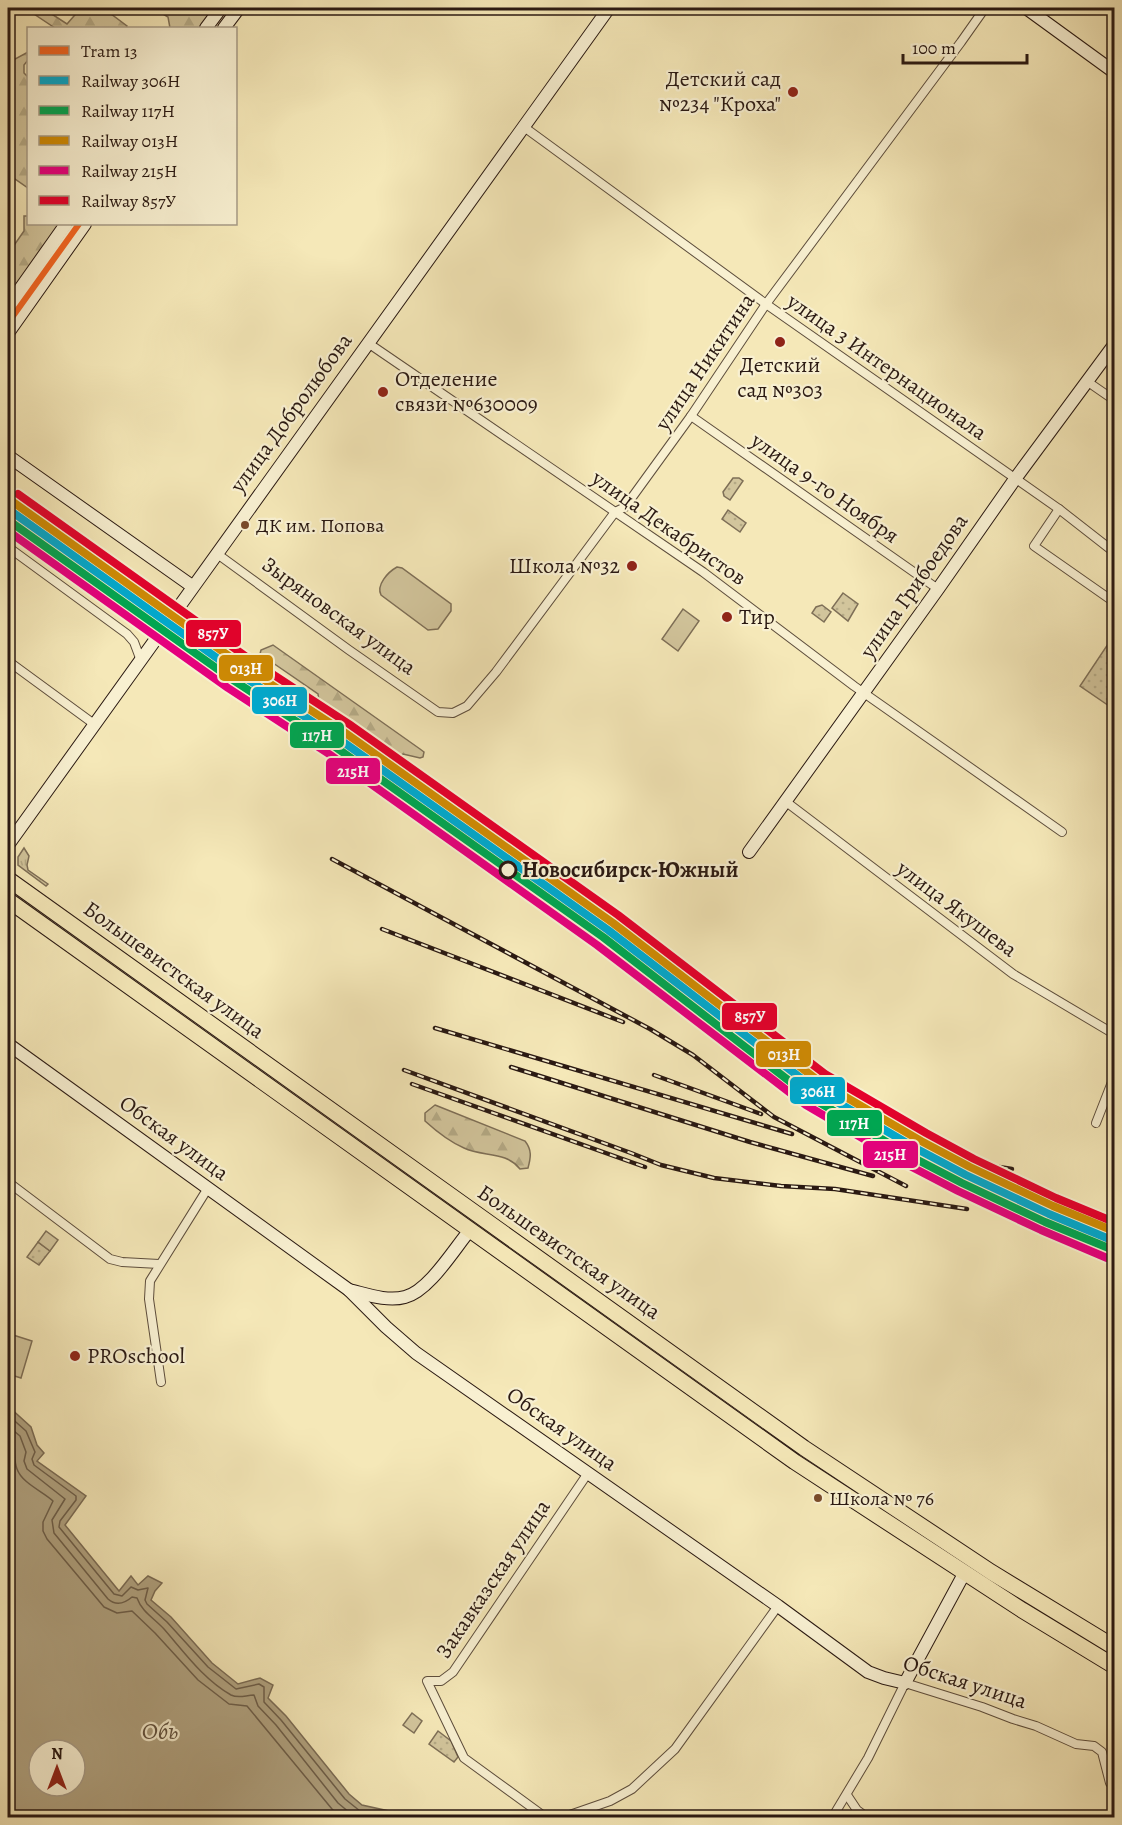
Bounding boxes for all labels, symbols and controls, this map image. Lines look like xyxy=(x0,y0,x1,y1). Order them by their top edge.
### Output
legend xyxy=(27,27,237,225)
scale bar xyxy=(903,27,1028,65)
text: 100 m xyxy=(912,36,956,60)
text: Tram 13 xyxy=(81,39,138,63)
place label: Детский сад №234 "Кроха" xyxy=(659,64,781,119)
text: Railway 306Н xyxy=(81,69,181,93)
marker: Детский сад №234 "Кроха" xyxy=(786,85,800,99)
text: Railway 117Н xyxy=(81,99,175,123)
text: Railway 013Н xyxy=(81,129,178,153)
text: Railway 215Н xyxy=(81,159,178,183)
text: Railway 857У xyxy=(81,189,177,213)
street label: улица 3 Интернационала xyxy=(780,286,994,448)
street label: улица Никитина xyxy=(647,287,763,437)
street label: улица Добролюбова xyxy=(222,327,360,500)
marker: Детский сад №303 xyxy=(773,335,787,349)
place label: Детский сад №303 xyxy=(737,350,823,405)
place label: Отделение связи №630009 xyxy=(395,364,538,419)
marker: Отделение связи №630009 xyxy=(376,385,390,399)
street label: улица 9-го Ноября xyxy=(744,425,905,550)
street label: улица Декабристов xyxy=(585,463,752,593)
street label: улица Грибоедова xyxy=(852,507,976,665)
place label: ДК им. Попова xyxy=(256,512,385,539)
marker: ДК им. Попова xyxy=(239,519,251,531)
street label: Зыряновская улица xyxy=(256,550,423,683)
place label: Школа №32 xyxy=(509,551,620,581)
marker: Школа №32 xyxy=(625,559,639,573)
place label: Тир xyxy=(739,602,775,632)
marker: Тир xyxy=(720,610,734,624)
line badge: 857У xyxy=(185,619,242,648)
text: 857У xyxy=(198,623,229,645)
line badge: 013Н xyxy=(218,654,274,682)
text: 013Н xyxy=(230,658,262,680)
line badge: 306Н xyxy=(251,686,308,715)
text: 306Н xyxy=(263,690,297,712)
line badge: 117Н xyxy=(289,721,345,749)
text: 117Н xyxy=(302,725,332,747)
line badge: 215Н xyxy=(325,757,381,785)
text: 215Н xyxy=(337,761,369,783)
street label: улица Якушева xyxy=(890,853,1024,965)
place label: Новосибирск-Южный xyxy=(522,855,738,885)
marker: Новосибирск-Южный xyxy=(499,861,517,879)
street label: Большевистская улица xyxy=(77,894,271,1046)
line badge: 857У xyxy=(721,1002,778,1031)
text: 857У xyxy=(735,1006,766,1028)
line badge: 013Н xyxy=(755,1040,812,1068)
text: 013Н xyxy=(768,1044,800,1066)
line badge: 306Н xyxy=(789,1076,846,1105)
text: 306Н xyxy=(801,1081,835,1103)
street label: Обская улица xyxy=(113,1088,236,1188)
line badge: 117Н xyxy=(826,1109,883,1137)
text: 117Н xyxy=(839,1113,869,1135)
line badge: 215Н xyxy=(862,1140,919,1169)
text: 215Н xyxy=(874,1144,906,1166)
street label: Большевистская улица xyxy=(471,1177,667,1327)
place label: PROschool xyxy=(87,1341,185,1371)
marker: PROschool xyxy=(68,1349,82,1363)
street label: Обская улица xyxy=(501,1380,624,1479)
place label: Школа № 76 xyxy=(829,1485,934,1512)
marker: Школа № 76 xyxy=(812,1492,824,1504)
street label: Закавказская улица xyxy=(429,1493,558,1664)
street label: Обская улица xyxy=(899,1648,1032,1716)
water label: Обь xyxy=(142,1715,178,1747)
north arrow xyxy=(27,1738,87,1798)
text: N xyxy=(51,1743,63,1765)

